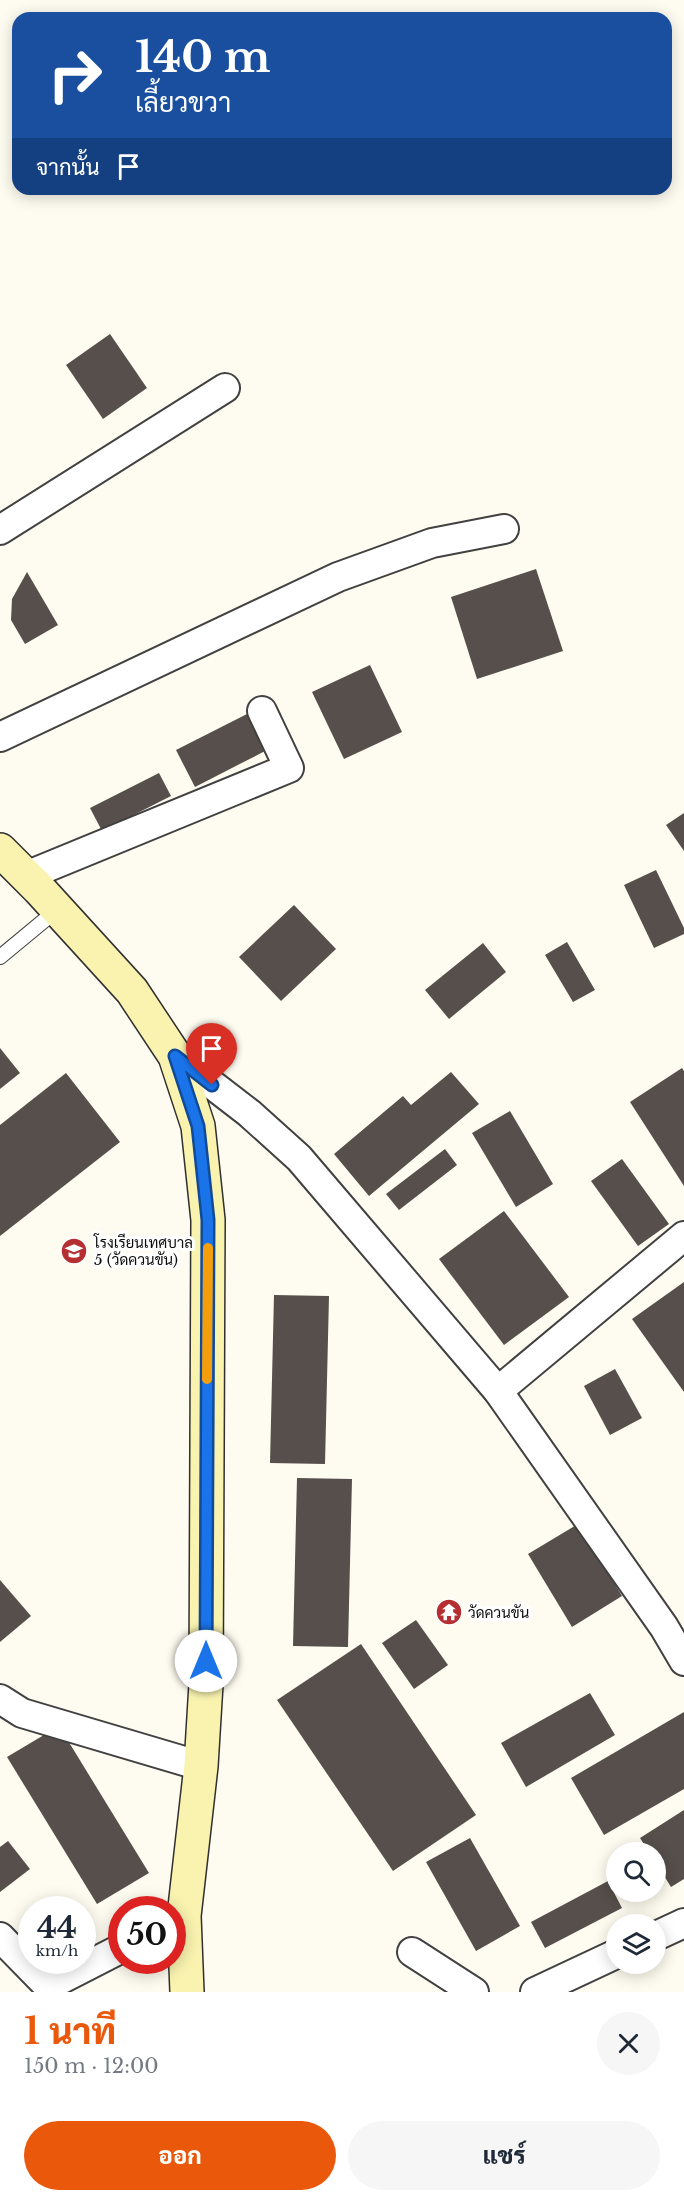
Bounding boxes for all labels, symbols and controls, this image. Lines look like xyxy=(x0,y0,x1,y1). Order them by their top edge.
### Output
text: 140 m xyxy=(135,31,271,83)
icon: right xyxy=(36,36,114,114)
text: เลี้ยวขวา xyxy=(135,86,231,119)
icon: arrive xyxy=(112,150,145,183)
text: จากนั้น xyxy=(36,154,100,181)
pin xyxy=(186,1023,237,1085)
icon: arrive xyxy=(195,1032,228,1065)
place label: โรงเรียนเทศบาล 5 (วัดควนขัน) xyxy=(93,1233,193,1269)
school or university icon: โรงเรียนเทศบาล 5 (วัดควนขัน) xyxy=(59,1236,89,1266)
temple icon: วัดควนขัน xyxy=(434,1597,464,1627)
place label: วัดควนขัน xyxy=(468,1603,529,1622)
position arrow xyxy=(174,1629,238,1693)
map controls xyxy=(606,1842,666,1974)
button: search xyxy=(606,1842,666,1902)
speed limit sign: 50 xyxy=(108,1896,186,1974)
text: 44 xyxy=(37,1909,77,1946)
button: layers xyxy=(606,1914,666,1974)
text: km/h xyxy=(36,1941,78,1960)
text: 1 นาที xyxy=(24,2009,116,2054)
button: close xyxy=(597,2012,660,2075)
text: 150 m · 12:00 xyxy=(24,2054,158,2078)
button: ออก xyxy=(24,2121,336,2190)
button: แชร์ xyxy=(348,2121,660,2190)

